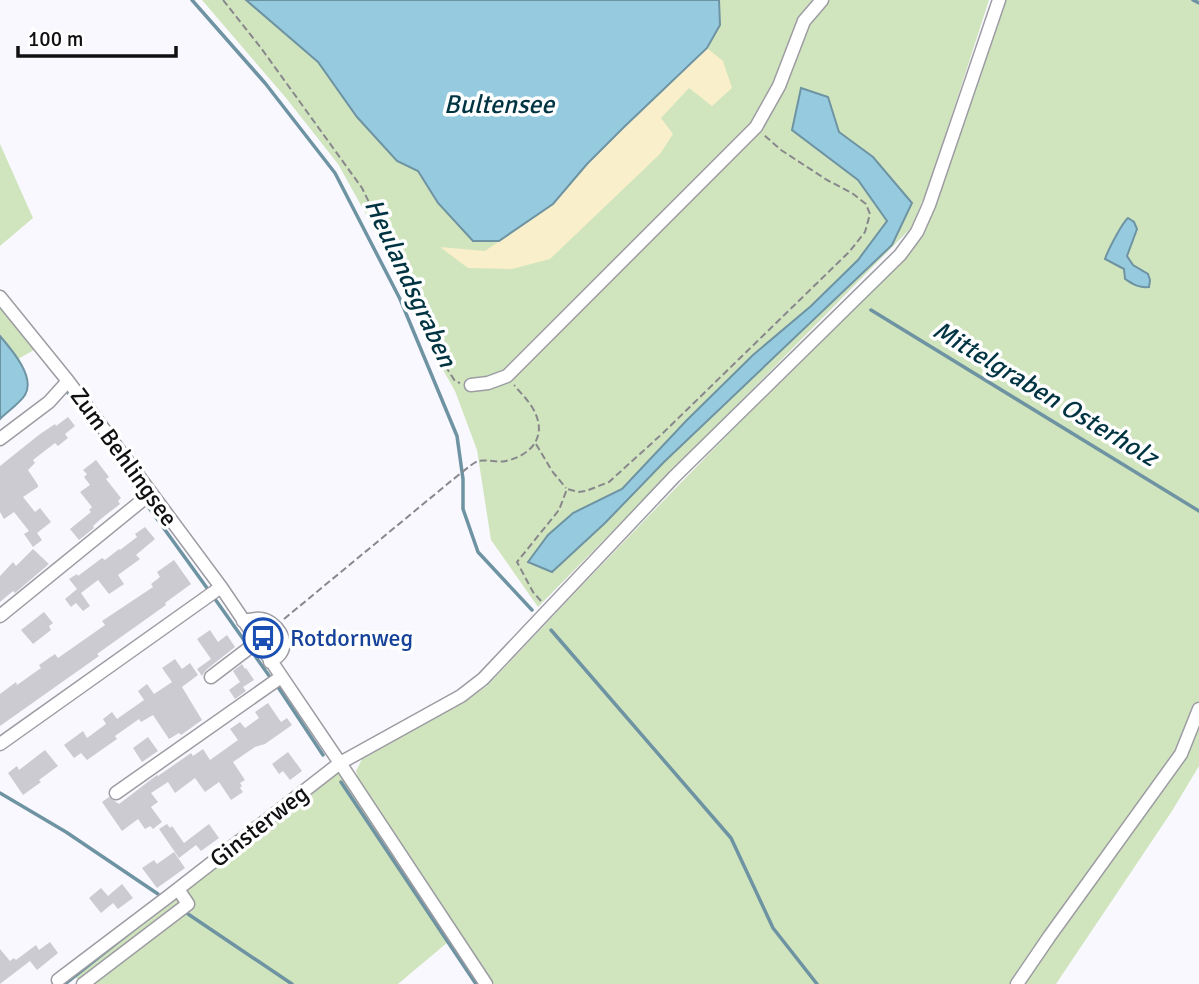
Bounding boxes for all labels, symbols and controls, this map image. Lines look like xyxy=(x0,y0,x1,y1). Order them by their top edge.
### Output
scale bar xyxy=(18,14,175,58)
text: 100 m xyxy=(28,26,83,52)
water label: Bultensee xyxy=(444,89,556,121)
water label: Heulandsgraben xyxy=(357,194,463,373)
water label: Mittelgraben Osterholz xyxy=(927,314,1165,475)
street label: Zum Behlingsee xyxy=(64,382,184,532)
bus stop icon: Rotdornweg xyxy=(242,617,284,659)
place label: Rotdornweg xyxy=(290,623,413,653)
street label: Ginsterweg xyxy=(204,778,314,874)

